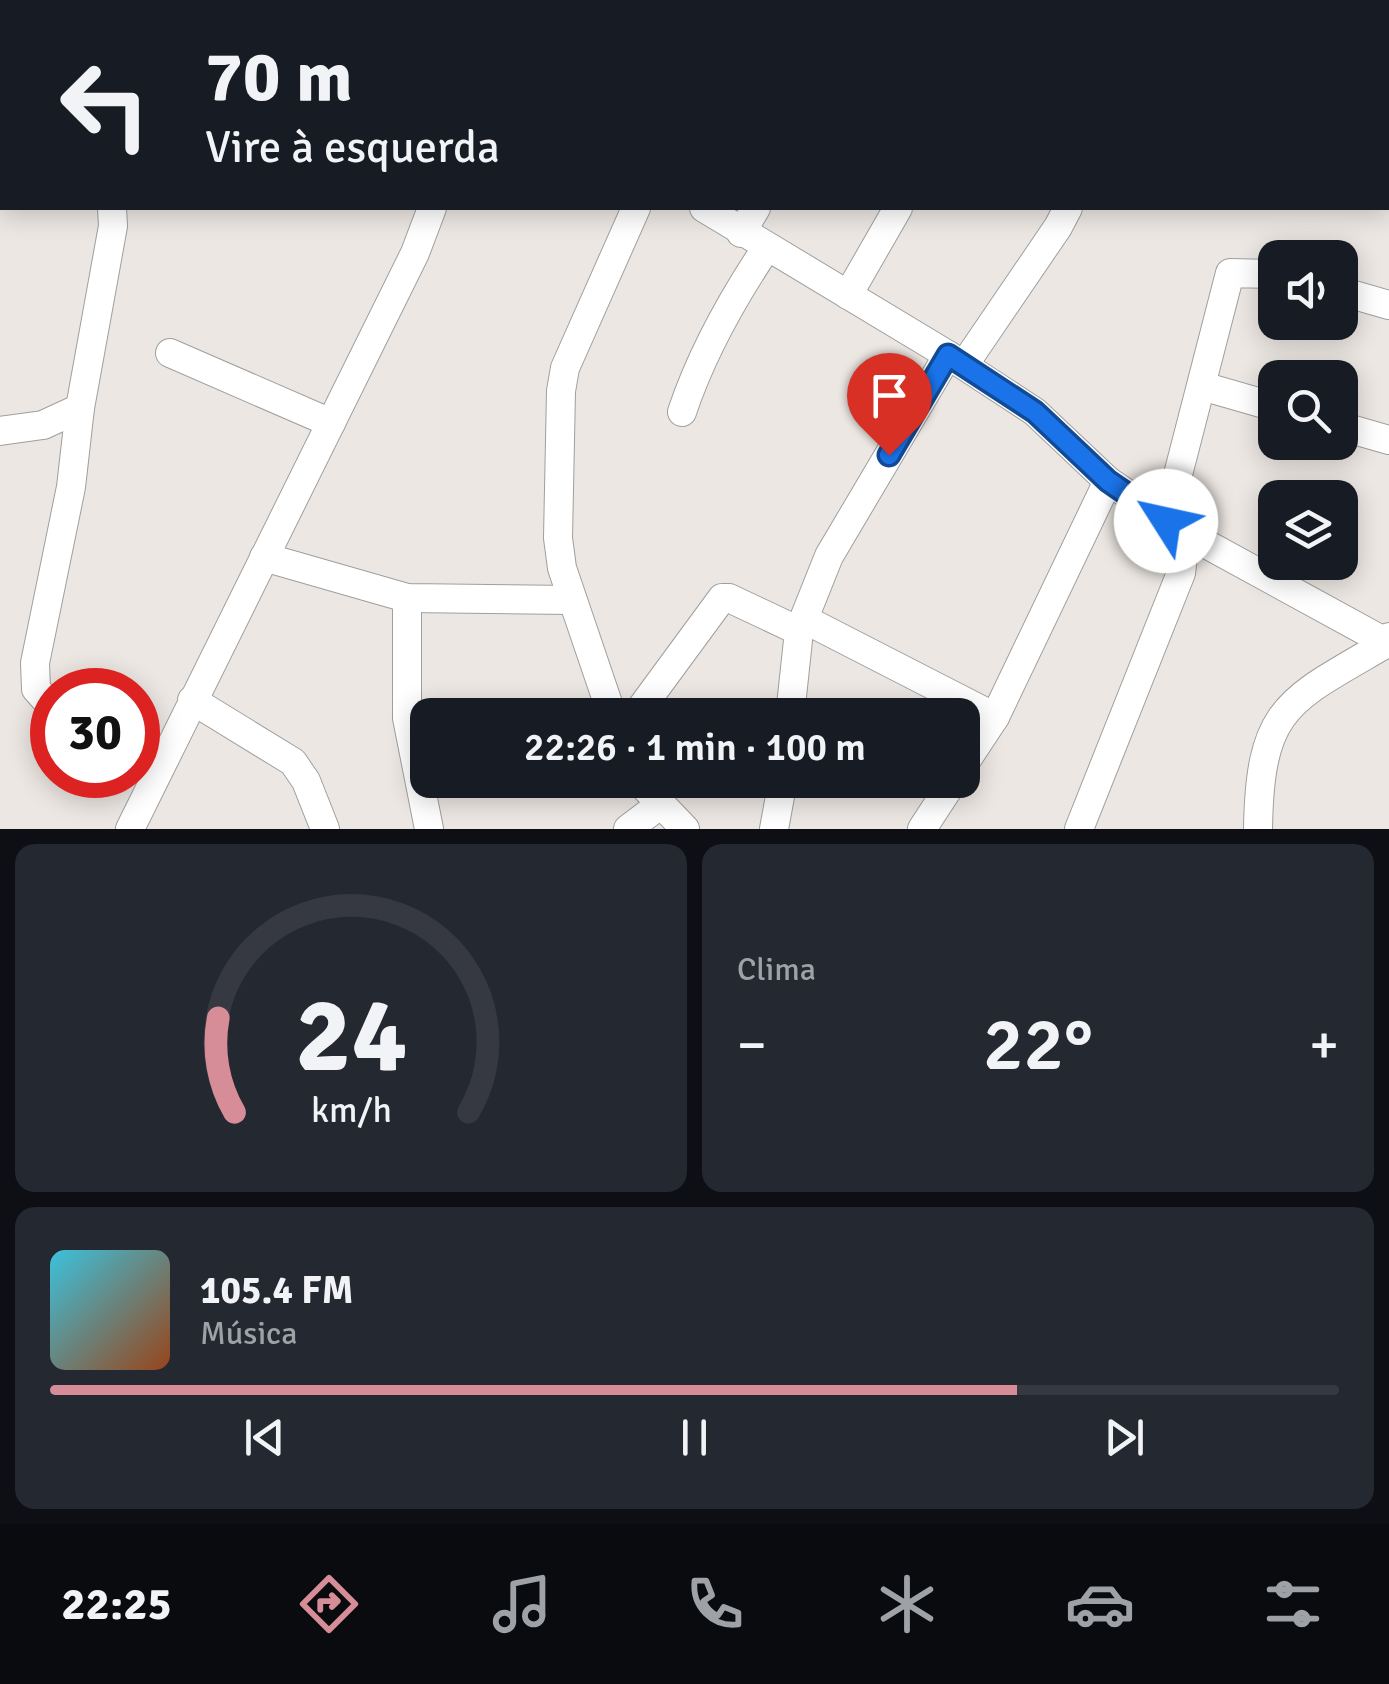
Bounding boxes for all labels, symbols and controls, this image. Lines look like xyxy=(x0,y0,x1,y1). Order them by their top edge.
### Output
text: 70 m xyxy=(205,34,353,120)
icon: left xyxy=(40,40,170,170)
text: Vire à esquerda xyxy=(205,120,500,175)
map controls xyxy=(1258,240,1358,580)
button: sound xyxy=(1258,240,1358,340)
pin xyxy=(847,353,932,456)
button: search xyxy=(1258,360,1358,460)
icon: arrive xyxy=(862,368,917,423)
position arrow xyxy=(1114,469,1218,573)
button: layers xyxy=(1258,480,1358,580)
speed limit sign: 30 xyxy=(30,668,160,798)
text: 22:26 · 1 min · 100 m xyxy=(524,724,866,771)
text: Clima xyxy=(737,950,816,989)
text: 24 xyxy=(295,972,407,1100)
text: 22° xyxy=(983,998,1093,1091)
text: − xyxy=(737,1011,767,1079)
text: + xyxy=(1309,1011,1339,1079)
text: km/h xyxy=(311,1088,391,1132)
text: 105.4 FM xyxy=(200,1267,353,1314)
text: Música xyxy=(200,1314,297,1353)
icon: previous xyxy=(237,1410,292,1465)
icon: pause xyxy=(667,1410,722,1465)
icon: next xyxy=(1097,1410,1152,1465)
icon: directions xyxy=(294,1569,364,1639)
icon: music xyxy=(487,1569,557,1639)
icon: phone xyxy=(680,1569,750,1639)
icon: climate xyxy=(872,1569,942,1639)
icon: car xyxy=(1065,1569,1135,1639)
icon: filters xyxy=(1258,1569,1328,1639)
text: 22:25 xyxy=(61,1577,172,1632)

